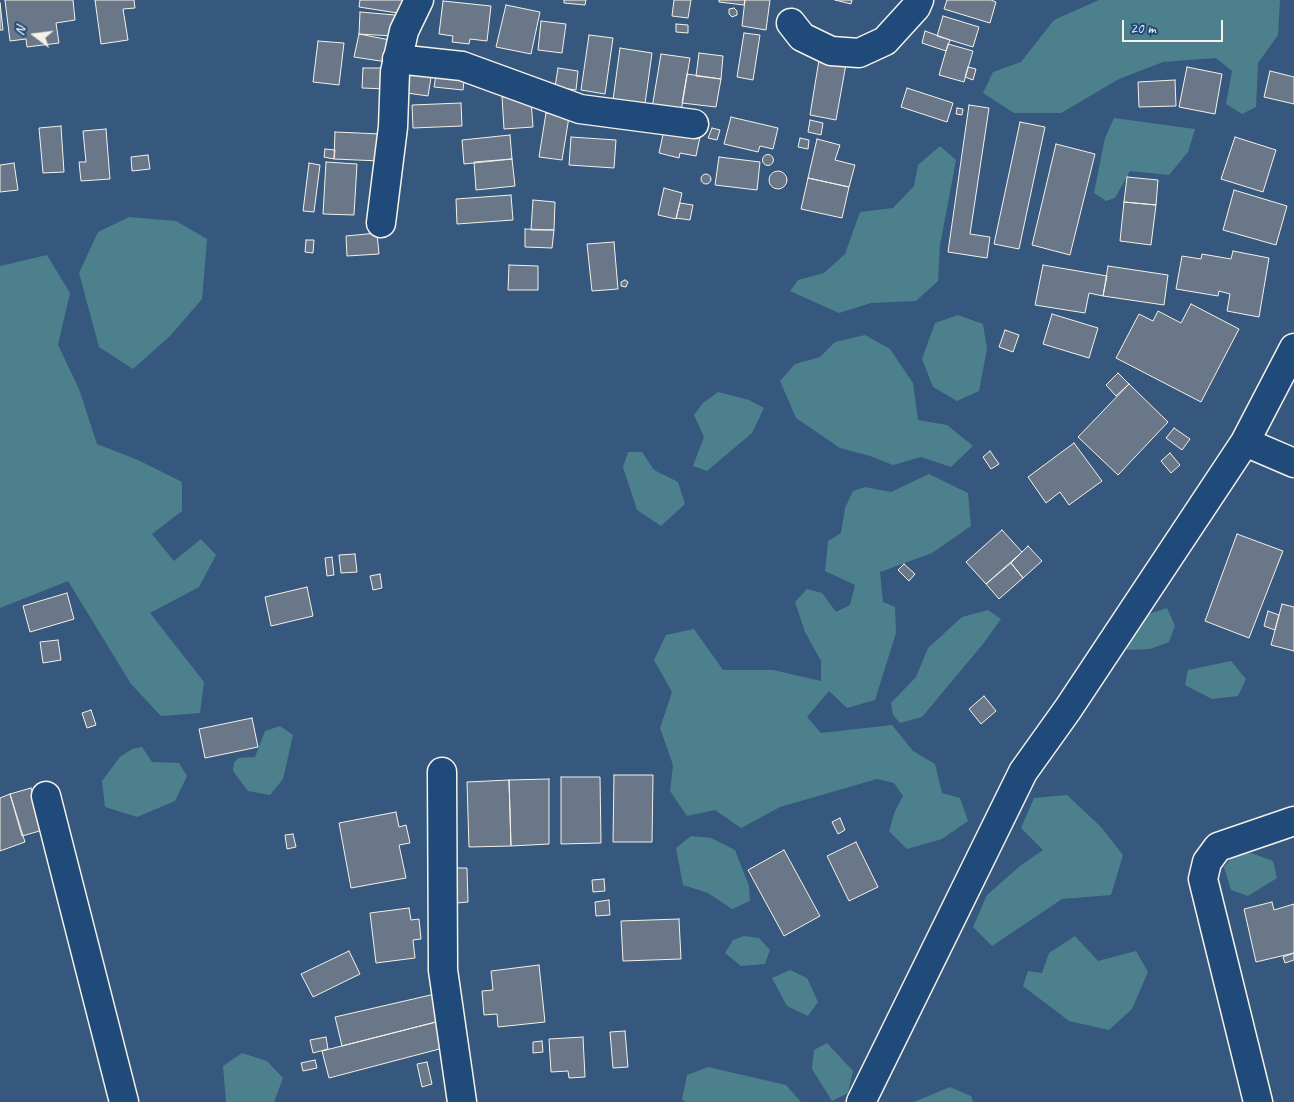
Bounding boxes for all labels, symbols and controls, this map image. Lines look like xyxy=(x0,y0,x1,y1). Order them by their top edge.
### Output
north arrow xyxy=(10,10,60,60)
scale bar xyxy=(1124,10,1225,42)
text: 20 m xyxy=(1130,19,1156,38)
text: N xyxy=(11,25,29,37)

